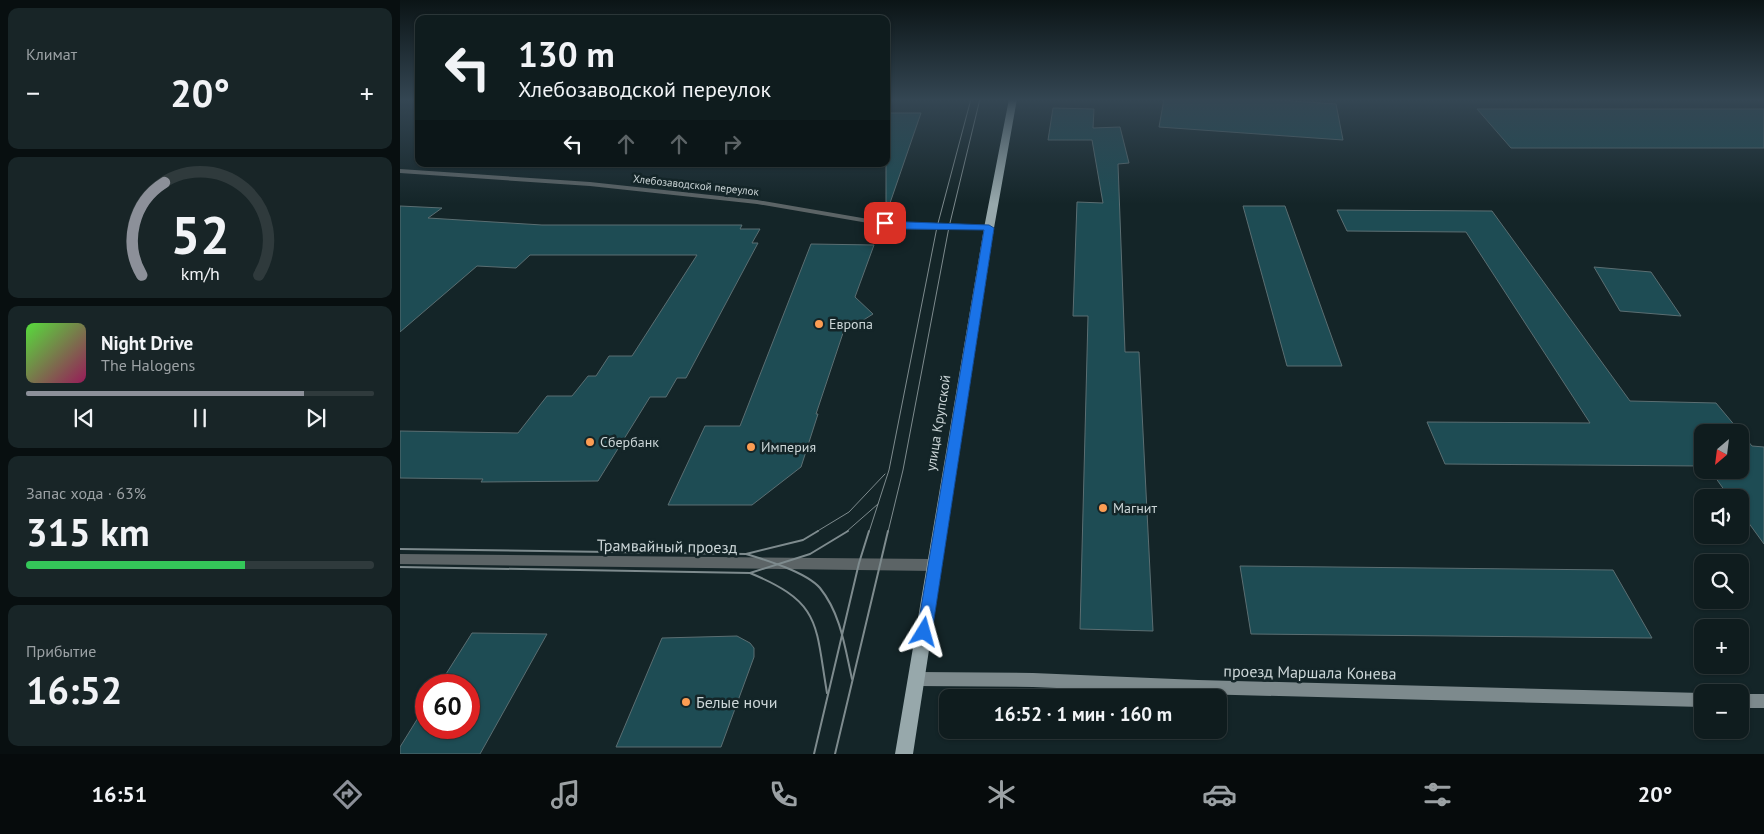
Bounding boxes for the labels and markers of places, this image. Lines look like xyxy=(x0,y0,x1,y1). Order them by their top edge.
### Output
pin xyxy=(864,202,906,244)
place label: Европа xyxy=(829,315,873,333)
marker: Европа xyxy=(813,318,825,330)
place label: Сбербанк xyxy=(600,433,659,451)
marker: Сбербанк xyxy=(584,436,596,448)
place label: Империя xyxy=(761,438,816,456)
marker: Империя xyxy=(745,441,757,453)
place label: Магнит xyxy=(1113,499,1157,517)
marker: Магнит xyxy=(1097,502,1109,514)
place label: Белые ночи xyxy=(696,692,777,712)
marker: Белые ночи xyxy=(680,696,692,708)

